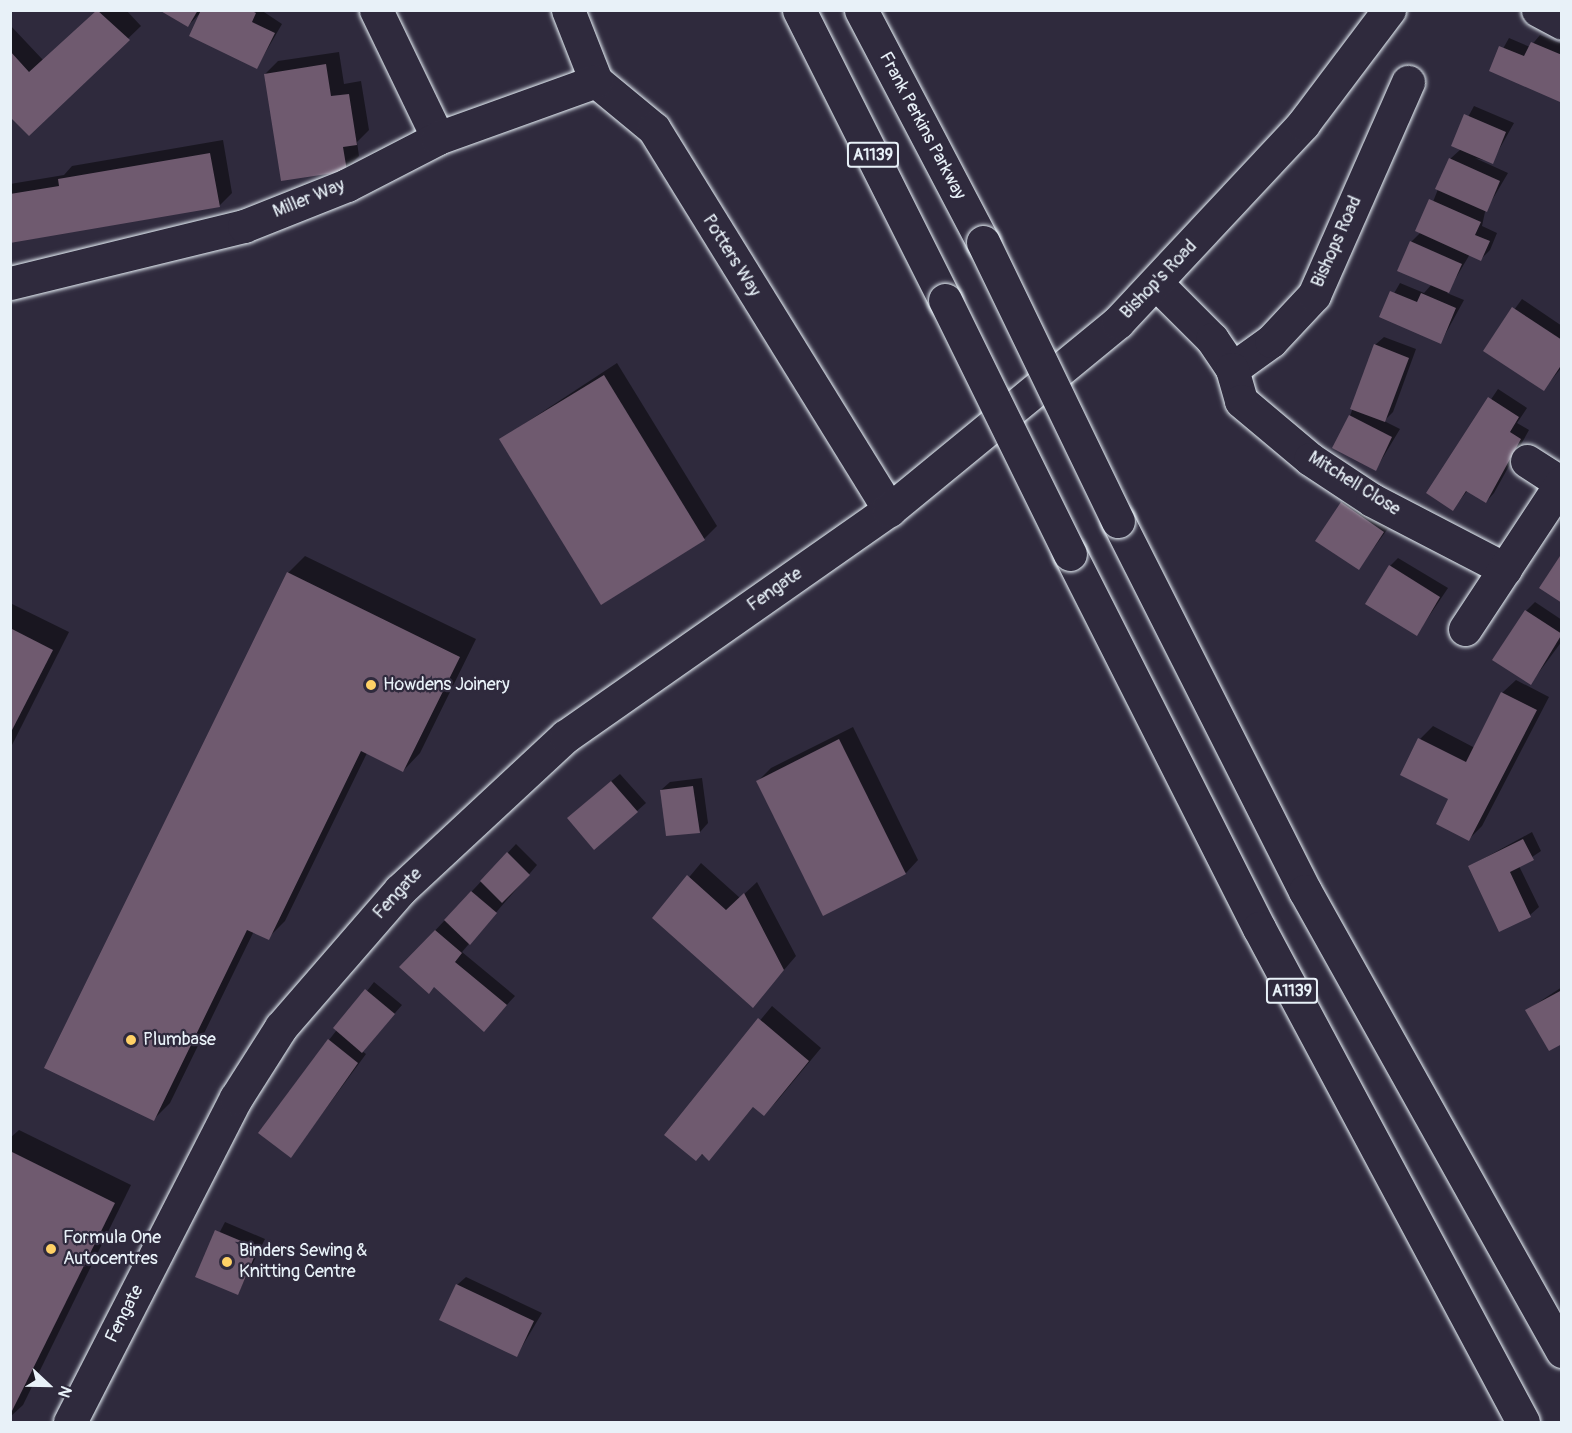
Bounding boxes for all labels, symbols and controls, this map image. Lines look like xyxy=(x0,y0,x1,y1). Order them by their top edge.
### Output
street label: Frank Perkins Parkway xyxy=(874,49,970,203)
road number: A1139 xyxy=(846,142,900,168)
street label: Miller Way xyxy=(270,175,348,223)
street label: Bishops Road xyxy=(1307,193,1367,291)
street label: Potters Way xyxy=(697,211,765,301)
street label: Bishop's Road xyxy=(1116,236,1202,324)
street label: Mitchell Close xyxy=(1304,447,1404,521)
street label: Fengate xyxy=(743,563,807,617)
place label: Howdens Joinery xyxy=(383,674,510,696)
marker: Howdens Joinery xyxy=(364,678,378,692)
street label: Fengate xyxy=(369,864,427,924)
road number: A1139 xyxy=(1265,978,1319,1004)
place label: Plumbase xyxy=(143,1029,216,1051)
marker: Plumbase xyxy=(124,1033,138,1047)
place label: Formula One Autocentres xyxy=(63,1228,161,1270)
place label: Binders Sewing & Knitting Centre xyxy=(239,1241,368,1284)
marker: Formula One Autocentres xyxy=(44,1242,58,1256)
marker: Binders Sewing & Knitting Centre xyxy=(220,1255,234,1269)
street label: Fengate xyxy=(101,1281,149,1347)
north arrow xyxy=(18,1355,78,1415)
text: N xyxy=(53,1383,76,1401)

